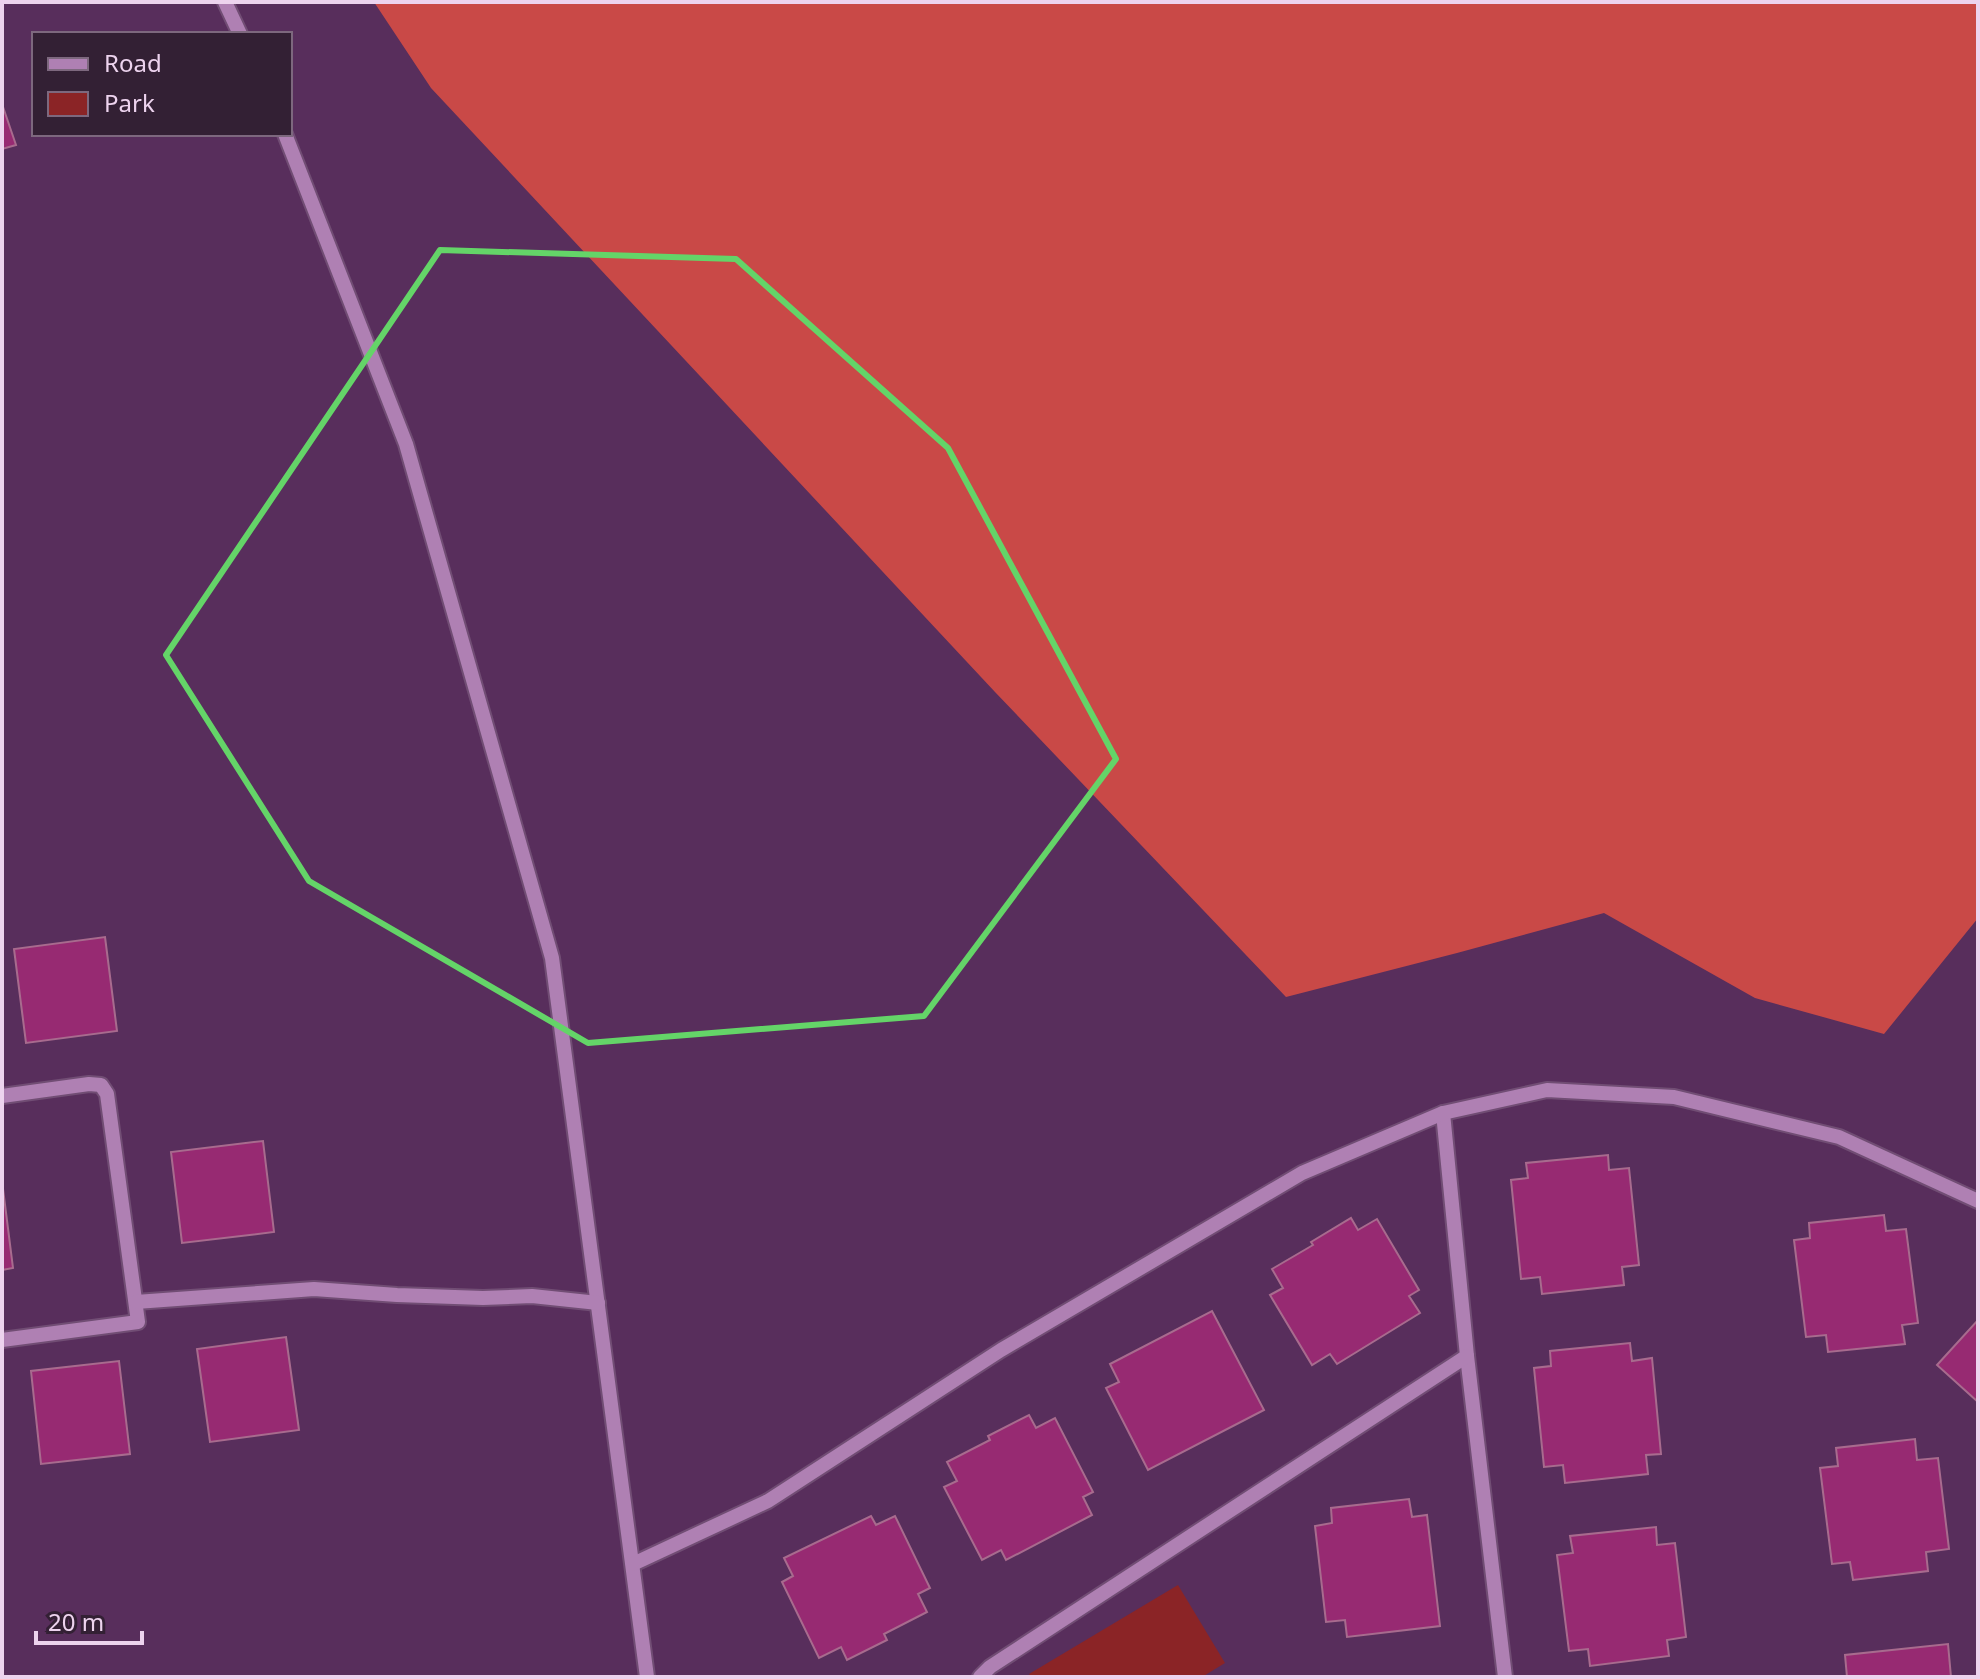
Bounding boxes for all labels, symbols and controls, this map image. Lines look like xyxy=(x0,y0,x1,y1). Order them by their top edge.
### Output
legend xyxy=(32,32,292,136)
text: Road xyxy=(104,46,162,79)
text: Park xyxy=(104,86,155,119)
scale bar xyxy=(36,1595,142,1645)
text: 20 m xyxy=(48,1605,104,1638)

